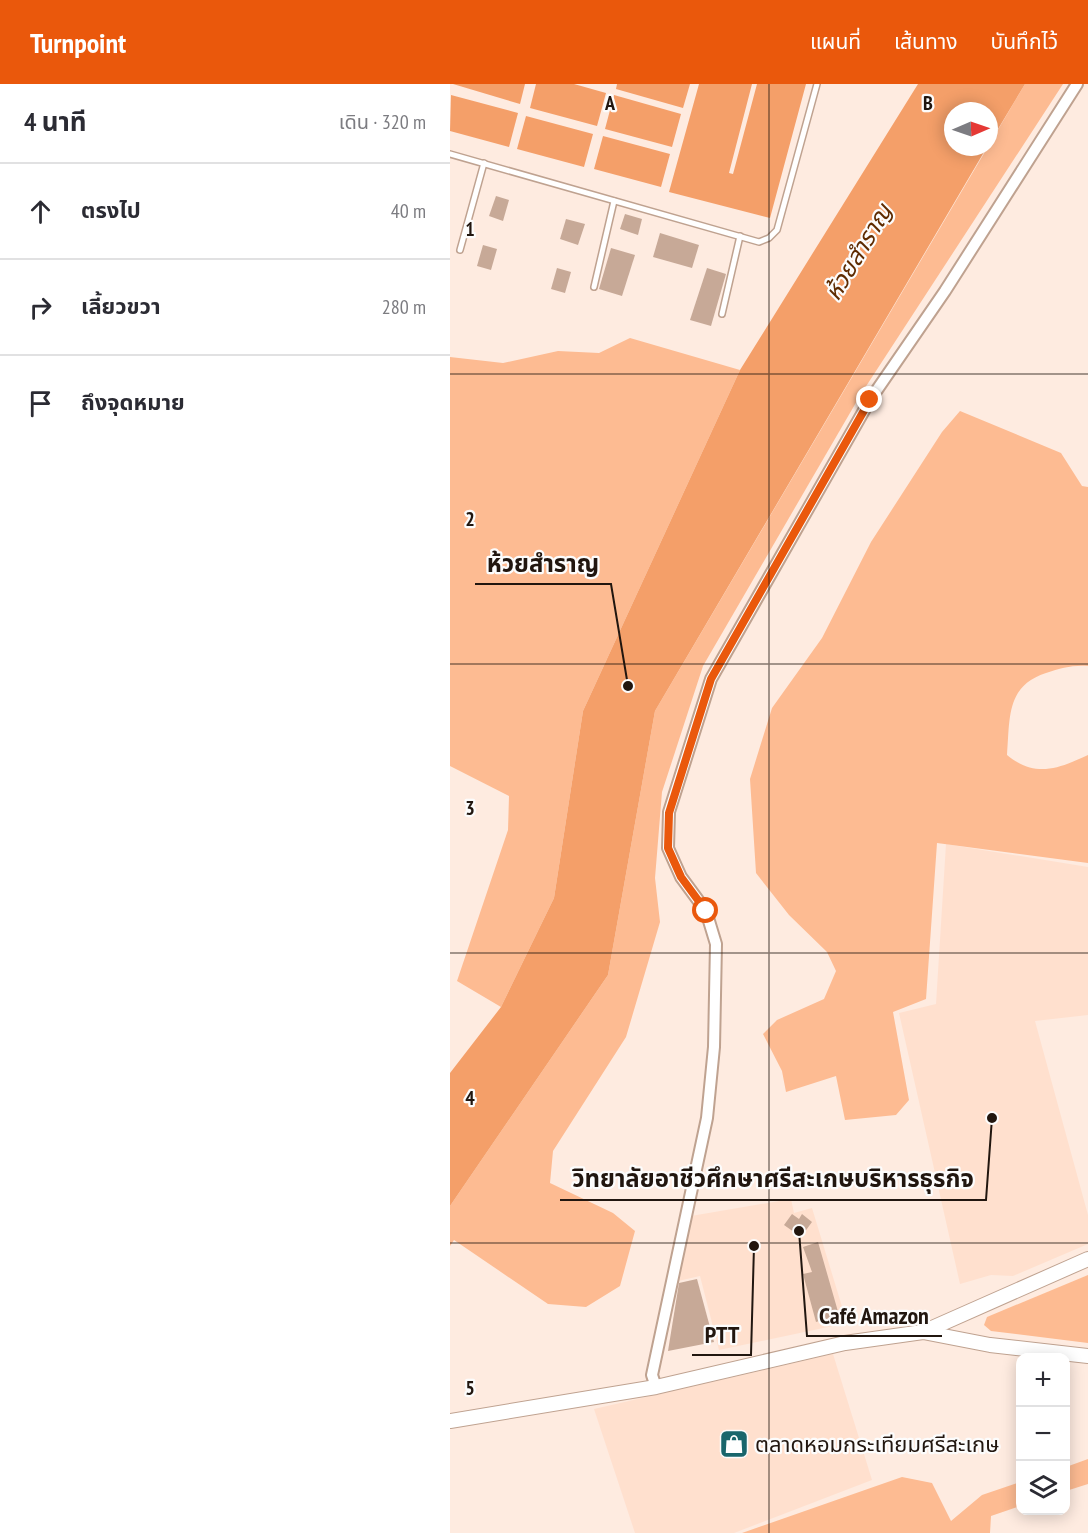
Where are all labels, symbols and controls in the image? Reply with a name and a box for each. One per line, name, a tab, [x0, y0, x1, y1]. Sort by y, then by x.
text: Turnpoint	[30, 24, 126, 61]
text: แผนที่	[810, 28, 861, 55]
text: เส้นทาง	[894, 28, 958, 55]
text: บันทึกไว้	[991, 28, 1058, 55]
text: A	[604, 90, 616, 116]
text: B	[923, 90, 933, 116]
north arrow	[944, 102, 998, 156]
text: 4 นาที	[24, 105, 87, 138]
text: เดิน · 320 m	[339, 109, 426, 135]
icon: ahead	[24, 195, 57, 228]
text: ตรงไป	[81, 196, 141, 224]
water label: ห้วยสำราญ	[817, 197, 899, 306]
text: 40 m	[391, 198, 426, 224]
text: 1	[465, 216, 475, 242]
icon: right	[24, 291, 57, 324]
text: เลี้ยวขวา	[81, 292, 161, 320]
text: 280 m	[382, 294, 426, 320]
route end	[856, 386, 882, 412]
icon: arrive	[24, 387, 57, 420]
text: ถึงจุดหมาย	[81, 388, 185, 416]
text: 2	[465, 506, 475, 532]
callout: ห้วยสำราญ	[475, 542, 611, 584]
text: ห้วยสำราญ	[487, 548, 599, 579]
text: 3	[465, 795, 475, 821]
route start	[692, 897, 718, 923]
text: 4	[465, 1085, 475, 1111]
callout: วิทยาลัยอาชีวศึกษาศรีสะเกษบริหารธุรกิจ	[560, 1158, 986, 1200]
text: วิทยาลัยอาชีวศึกษาศรีสะเกษบริหารธุรกิจ	[572, 1163, 974, 1194]
callout: Café Amazon	[807, 1294, 942, 1336]
text: Café Amazon	[819, 1300, 929, 1331]
callout: PTT	[692, 1313, 751, 1355]
text: PTT	[705, 1319, 740, 1350]
map controls	[1016, 1353, 1070, 1515]
button: +	[1016, 1353, 1070, 1407]
text: 5	[465, 1375, 475, 1401]
button: −	[1016, 1407, 1070, 1461]
shop icon: ตลาดหอมกระเทียมศรีสะเกษ	[718, 1428, 750, 1460]
place label: ตลาดหอมกระเทียมศรีสะเกษ	[755, 1430, 999, 1458]
button: layers	[1016, 1461, 1070, 1515]

